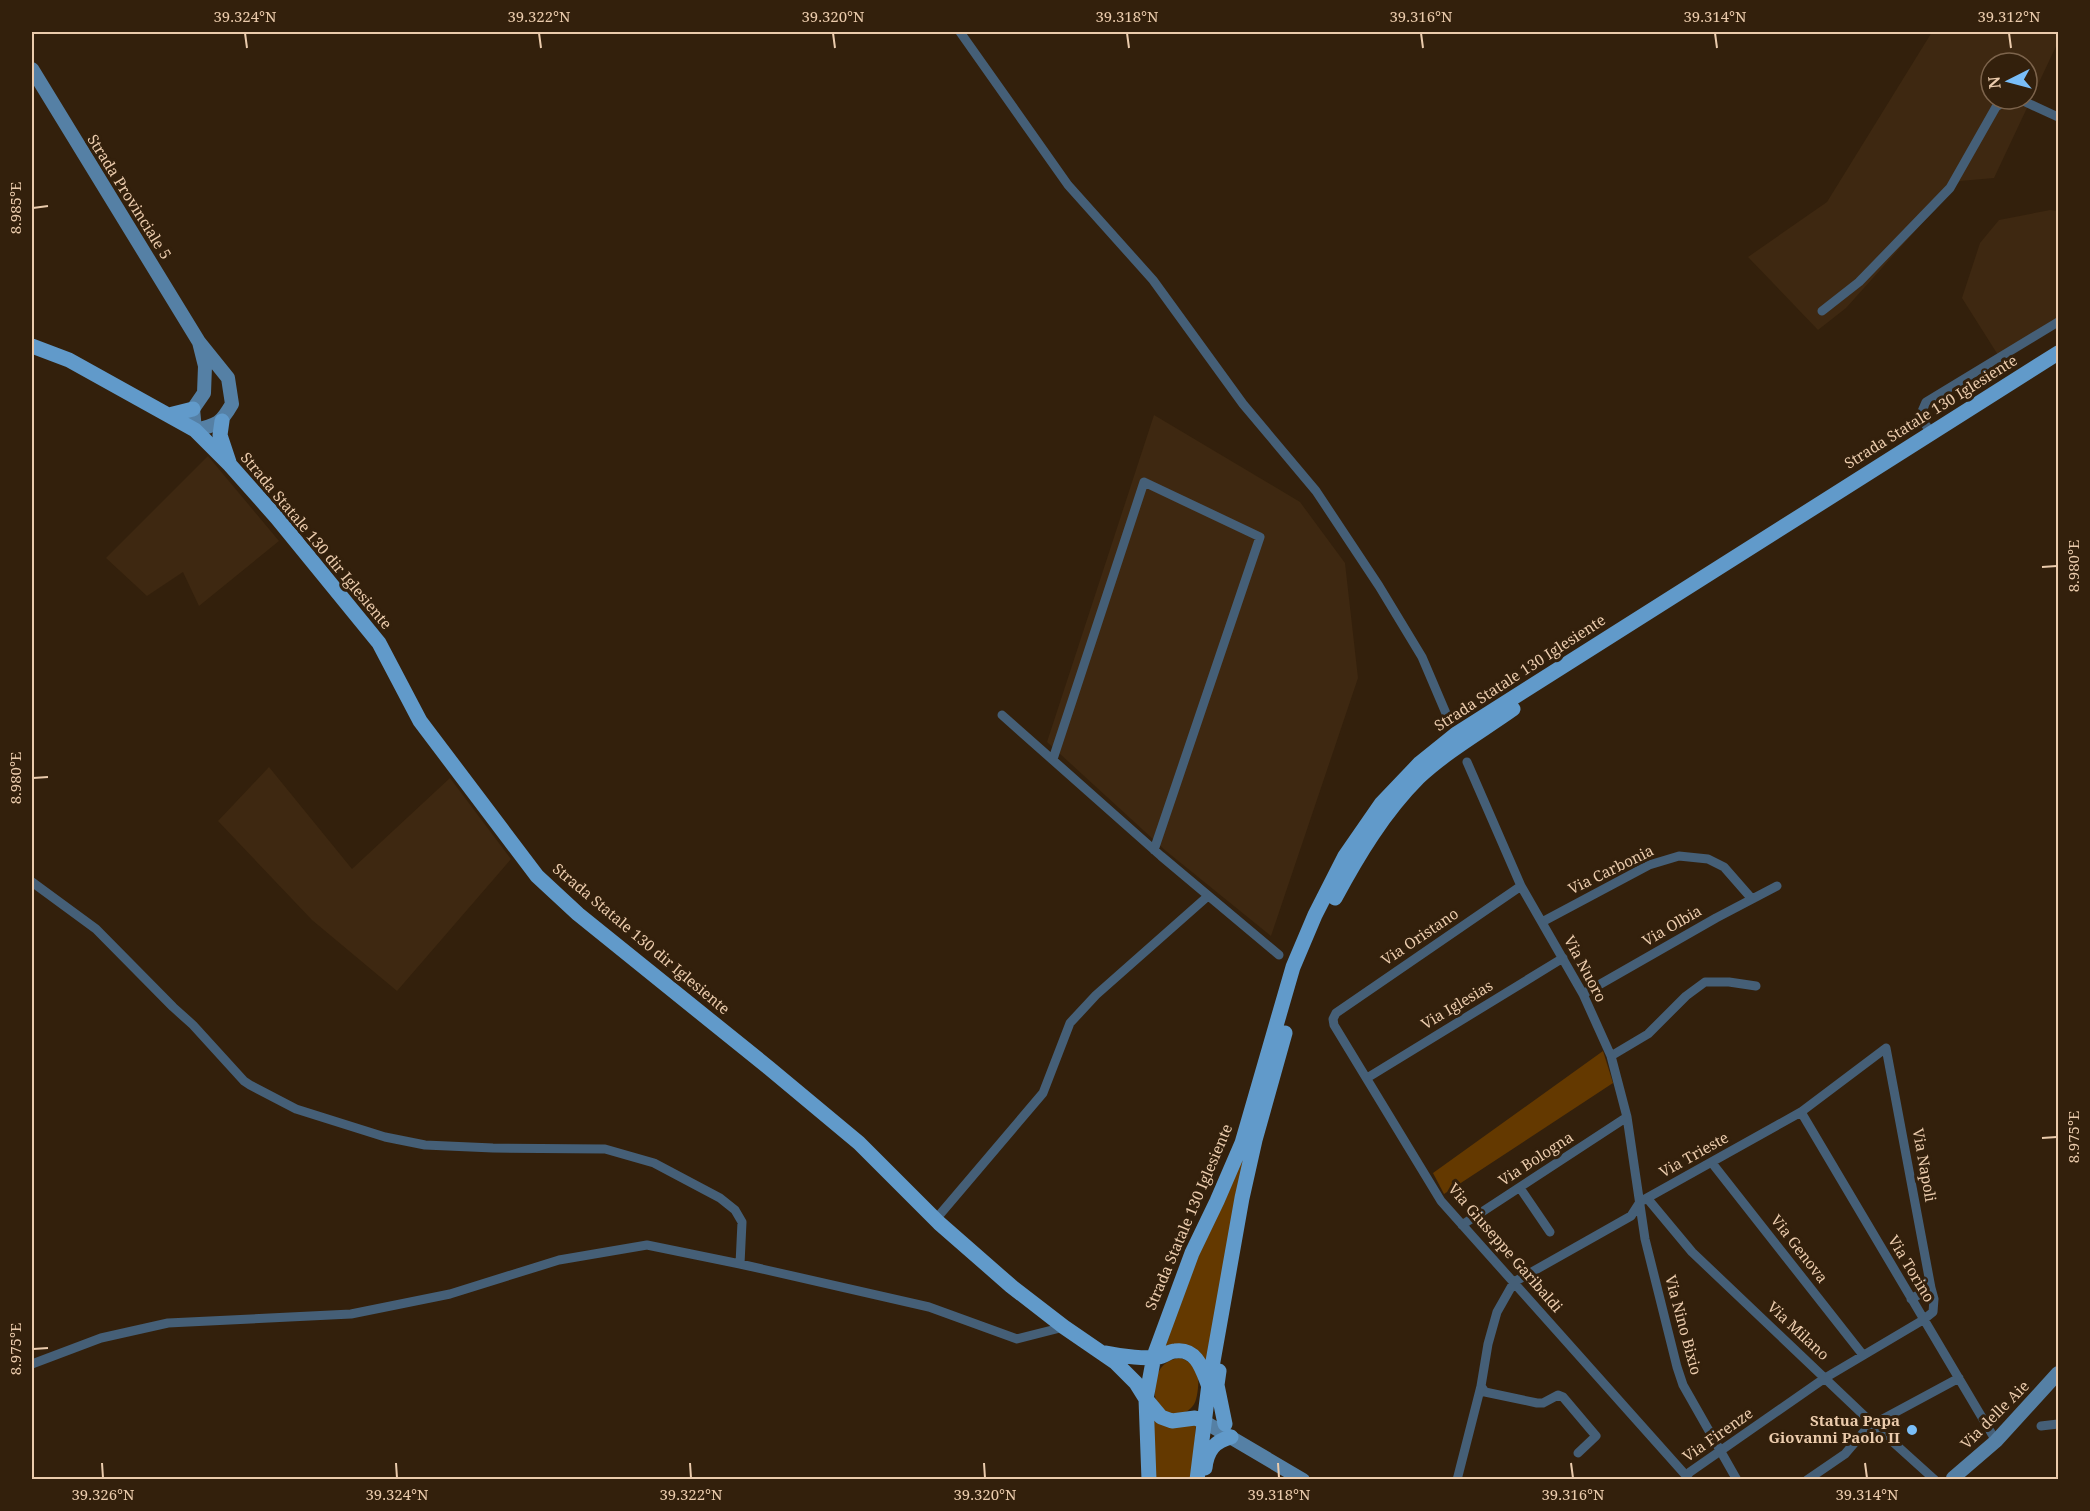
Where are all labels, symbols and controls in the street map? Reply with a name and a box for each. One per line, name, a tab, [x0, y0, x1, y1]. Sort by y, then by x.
text: 39.324°N	[213, 6, 277, 26]
text: 39.322°N	[507, 6, 571, 26]
text: 39.320°N	[801, 6, 865, 26]
text: 39.318°N	[1095, 6, 1159, 26]
text: 39.316°N	[1389, 6, 1453, 26]
text: 39.314°N	[1683, 6, 1747, 26]
text: 39.312°N	[1977, 6, 2041, 26]
north arrow	[1979, 51, 2039, 111]
text: N	[1982, 75, 2006, 90]
street label: Strada Provinciale 5	[83, 130, 176, 263]
text: 8.985°E	[5, 182, 25, 234]
street label: Strada Statale 130 Iglesiente	[1840, 350, 2021, 473]
street label: Strada Statale 130 dir Iglesiente	[237, 448, 397, 633]
text: 8.980°E	[2063, 540, 2083, 592]
street label: Strada Statale 130 Iglesiente	[1430, 609, 1609, 735]
text: 8.980°E	[5, 752, 25, 804]
street label: Via Carbonia	[1564, 840, 1657, 898]
street label: Strada Statale 130 dir Iglesiente	[549, 858, 734, 1018]
street label: Via Olbia	[1638, 900, 1705, 950]
street label: Via Oristano	[1377, 903, 1462, 969]
street label: Via Nuoro	[1560, 932, 1612, 1005]
street label: Via Iglesias	[1417, 975, 1496, 1033]
text: 8.975°E	[2063, 1111, 2083, 1163]
street label: Strada Statale 130 Iglesiente	[1140, 1121, 1236, 1313]
street label: Via Napoli	[1909, 1126, 1941, 1203]
street label: Via Bologna	[1494, 1127, 1577, 1190]
street label: Via Trieste	[1655, 1127, 1732, 1181]
street label: Via Giuseppe Garibaldi	[1444, 1179, 1567, 1316]
street label: Via Genova	[1767, 1210, 1833, 1287]
street label: Via Torino	[1884, 1231, 1940, 1306]
street label: Via Nino Bixio	[1661, 1273, 1707, 1377]
street label: Via Milano	[1763, 1297, 1834, 1364]
text: 8.975°E	[5, 1323, 25, 1375]
street label: Via delle Aie	[1956, 1376, 2033, 1453]
street label: Via Firenze	[1678, 1403, 1756, 1466]
place label: Statua Papa Giovanni Paolo II	[1768, 1410, 1900, 1447]
marker: Statua Papa Giovanni Paolo II	[1905, 1423, 1919, 1437]
text: 39.326°N	[71, 1484, 135, 1504]
text: 39.324°N	[365, 1484, 429, 1504]
text: 39.322°N	[659, 1484, 723, 1504]
text: 39.320°N	[953, 1484, 1017, 1504]
text: 39.318°N	[1247, 1484, 1311, 1504]
text: 39.316°N	[1541, 1484, 1605, 1504]
text: 39.314°N	[1835, 1484, 1899, 1504]

